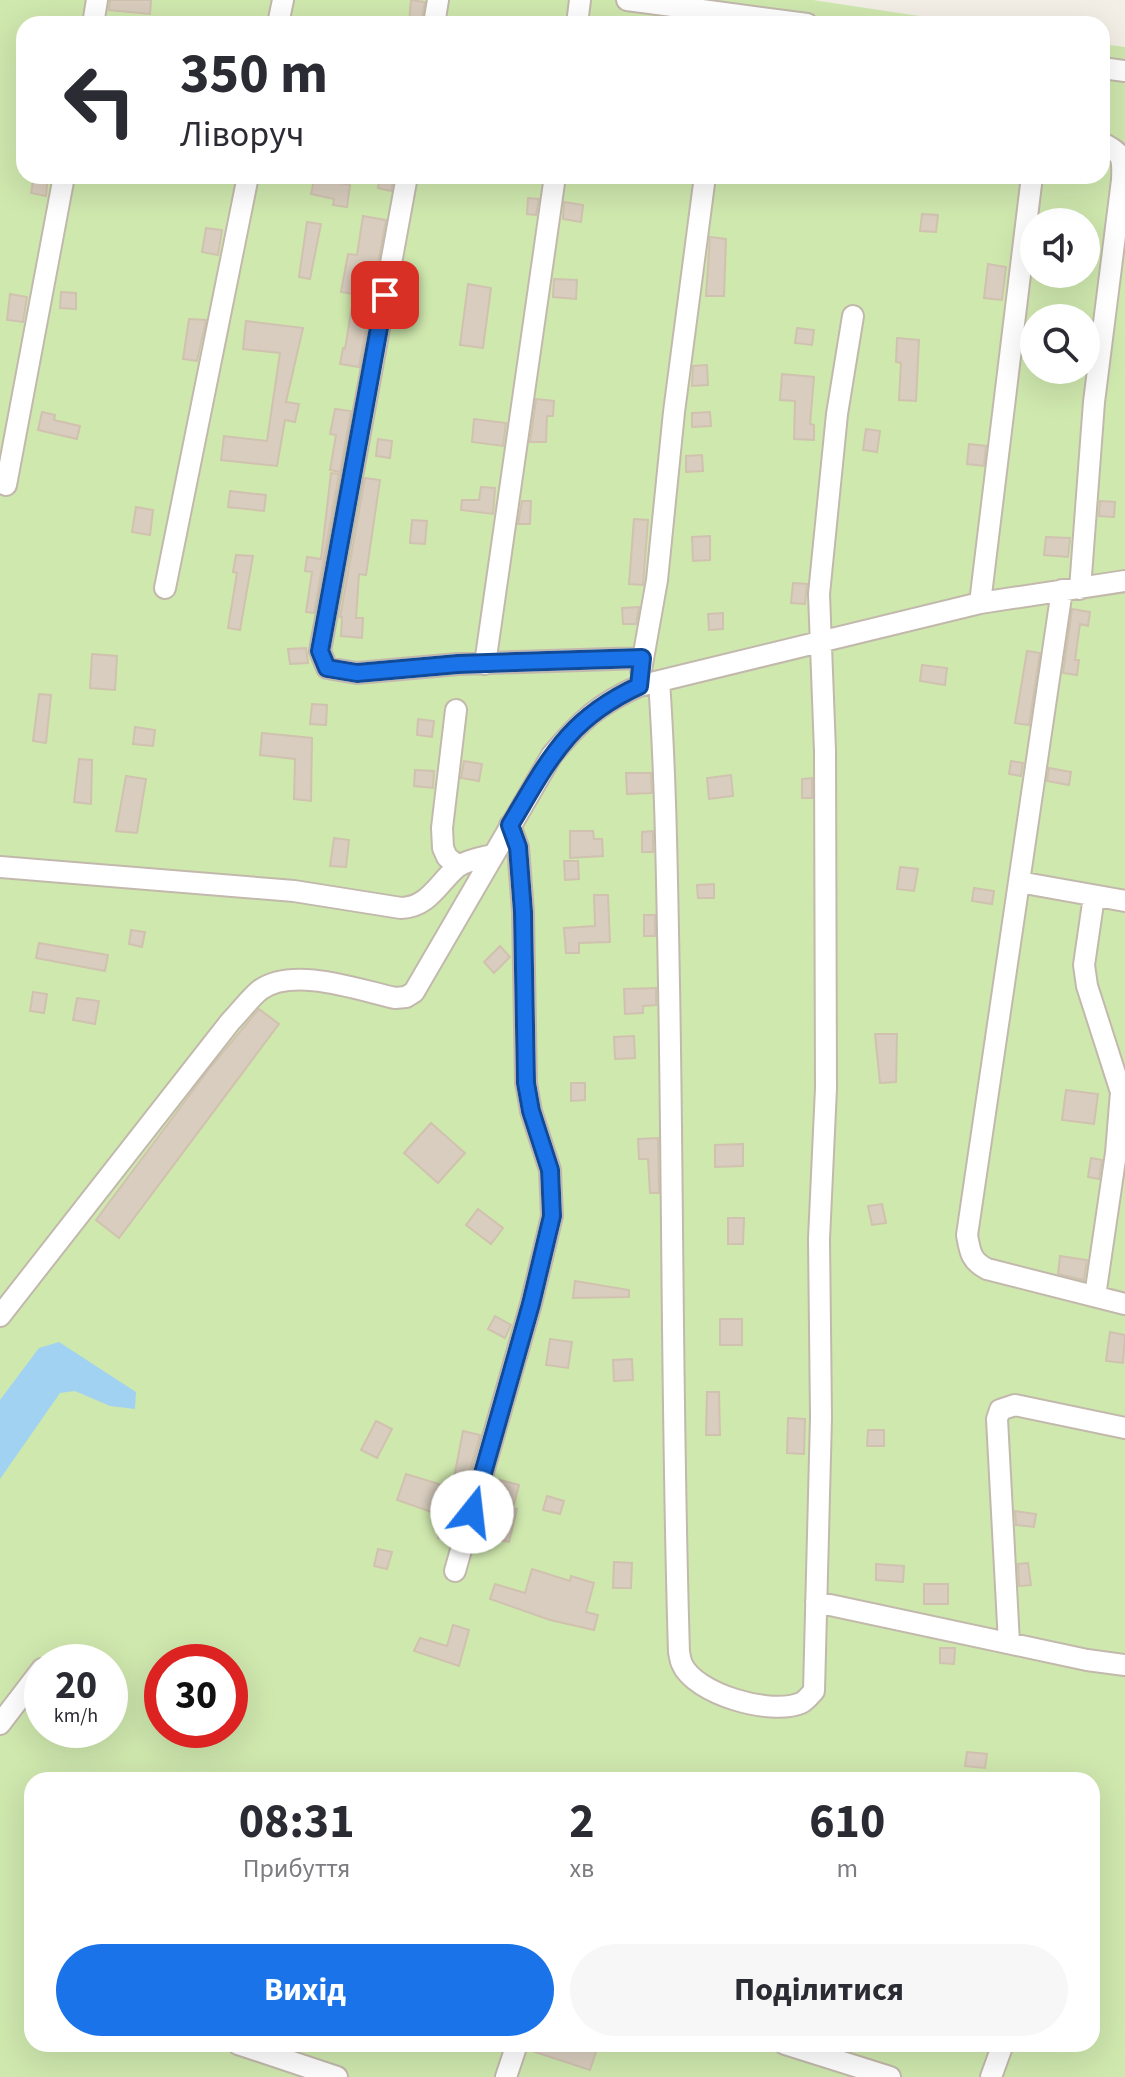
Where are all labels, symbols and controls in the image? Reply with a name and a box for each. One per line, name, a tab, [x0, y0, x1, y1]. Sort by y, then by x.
text: 350 m	[180, 35, 328, 114]
icon: left	[48, 48, 152, 152]
text: Ліворуч	[180, 109, 304, 160]
map controls	[1020, 208, 1100, 384]
button: sound	[1020, 208, 1100, 288]
pin	[351, 261, 419, 329]
icon: arrive	[363, 273, 407, 317]
button: search	[1020, 304, 1100, 384]
position arrow	[430, 1470, 514, 1554]
speed limit sign: 30	[144, 1644, 248, 1748]
text: 20	[55, 1657, 97, 1714]
text: km/h	[54, 1702, 98, 1730]
text: 08:31	[239, 1788, 354, 1856]
text: 2	[569, 1788, 595, 1856]
text: 610	[809, 1788, 885, 1856]
text: Прибуття	[243, 1850, 351, 1887]
text: хв	[569, 1850, 594, 1887]
text: m	[836, 1850, 858, 1887]
button: Вихід	[56, 1944, 554, 2036]
button: Поділитися	[570, 1944, 1068, 2036]

